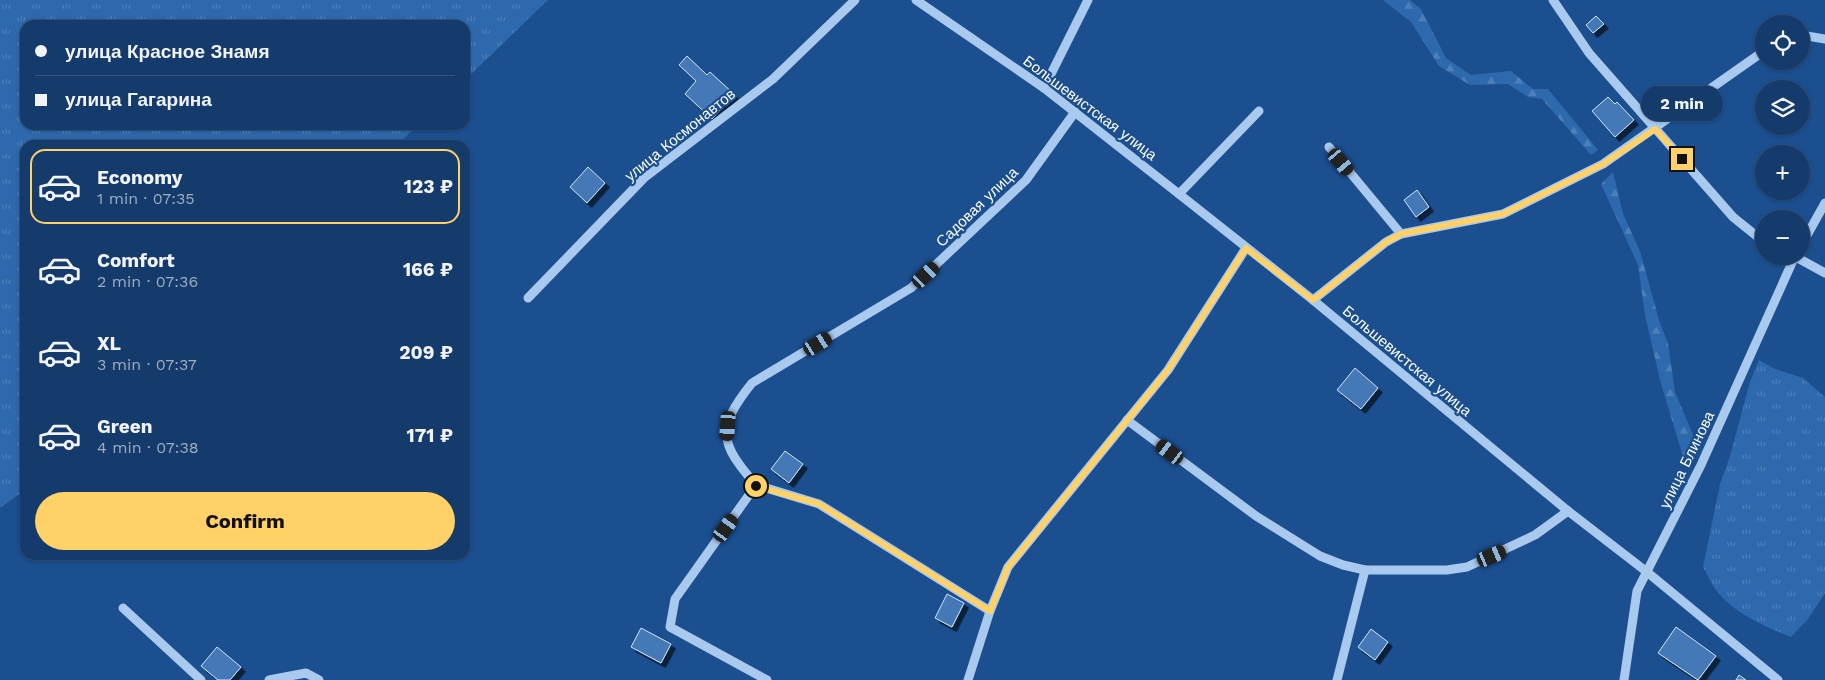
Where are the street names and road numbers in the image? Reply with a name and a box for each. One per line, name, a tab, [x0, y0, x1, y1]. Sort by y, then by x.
street label: Большевистская улица	[1020, 52, 1161, 164]
street label: улица Космонавтов	[621, 85, 739, 185]
street label: Садовая улица	[932, 163, 1022, 251]
street label: Большевистская улица	[1339, 302, 1476, 421]
street label: улица Блинова	[1656, 408, 1719, 512]

